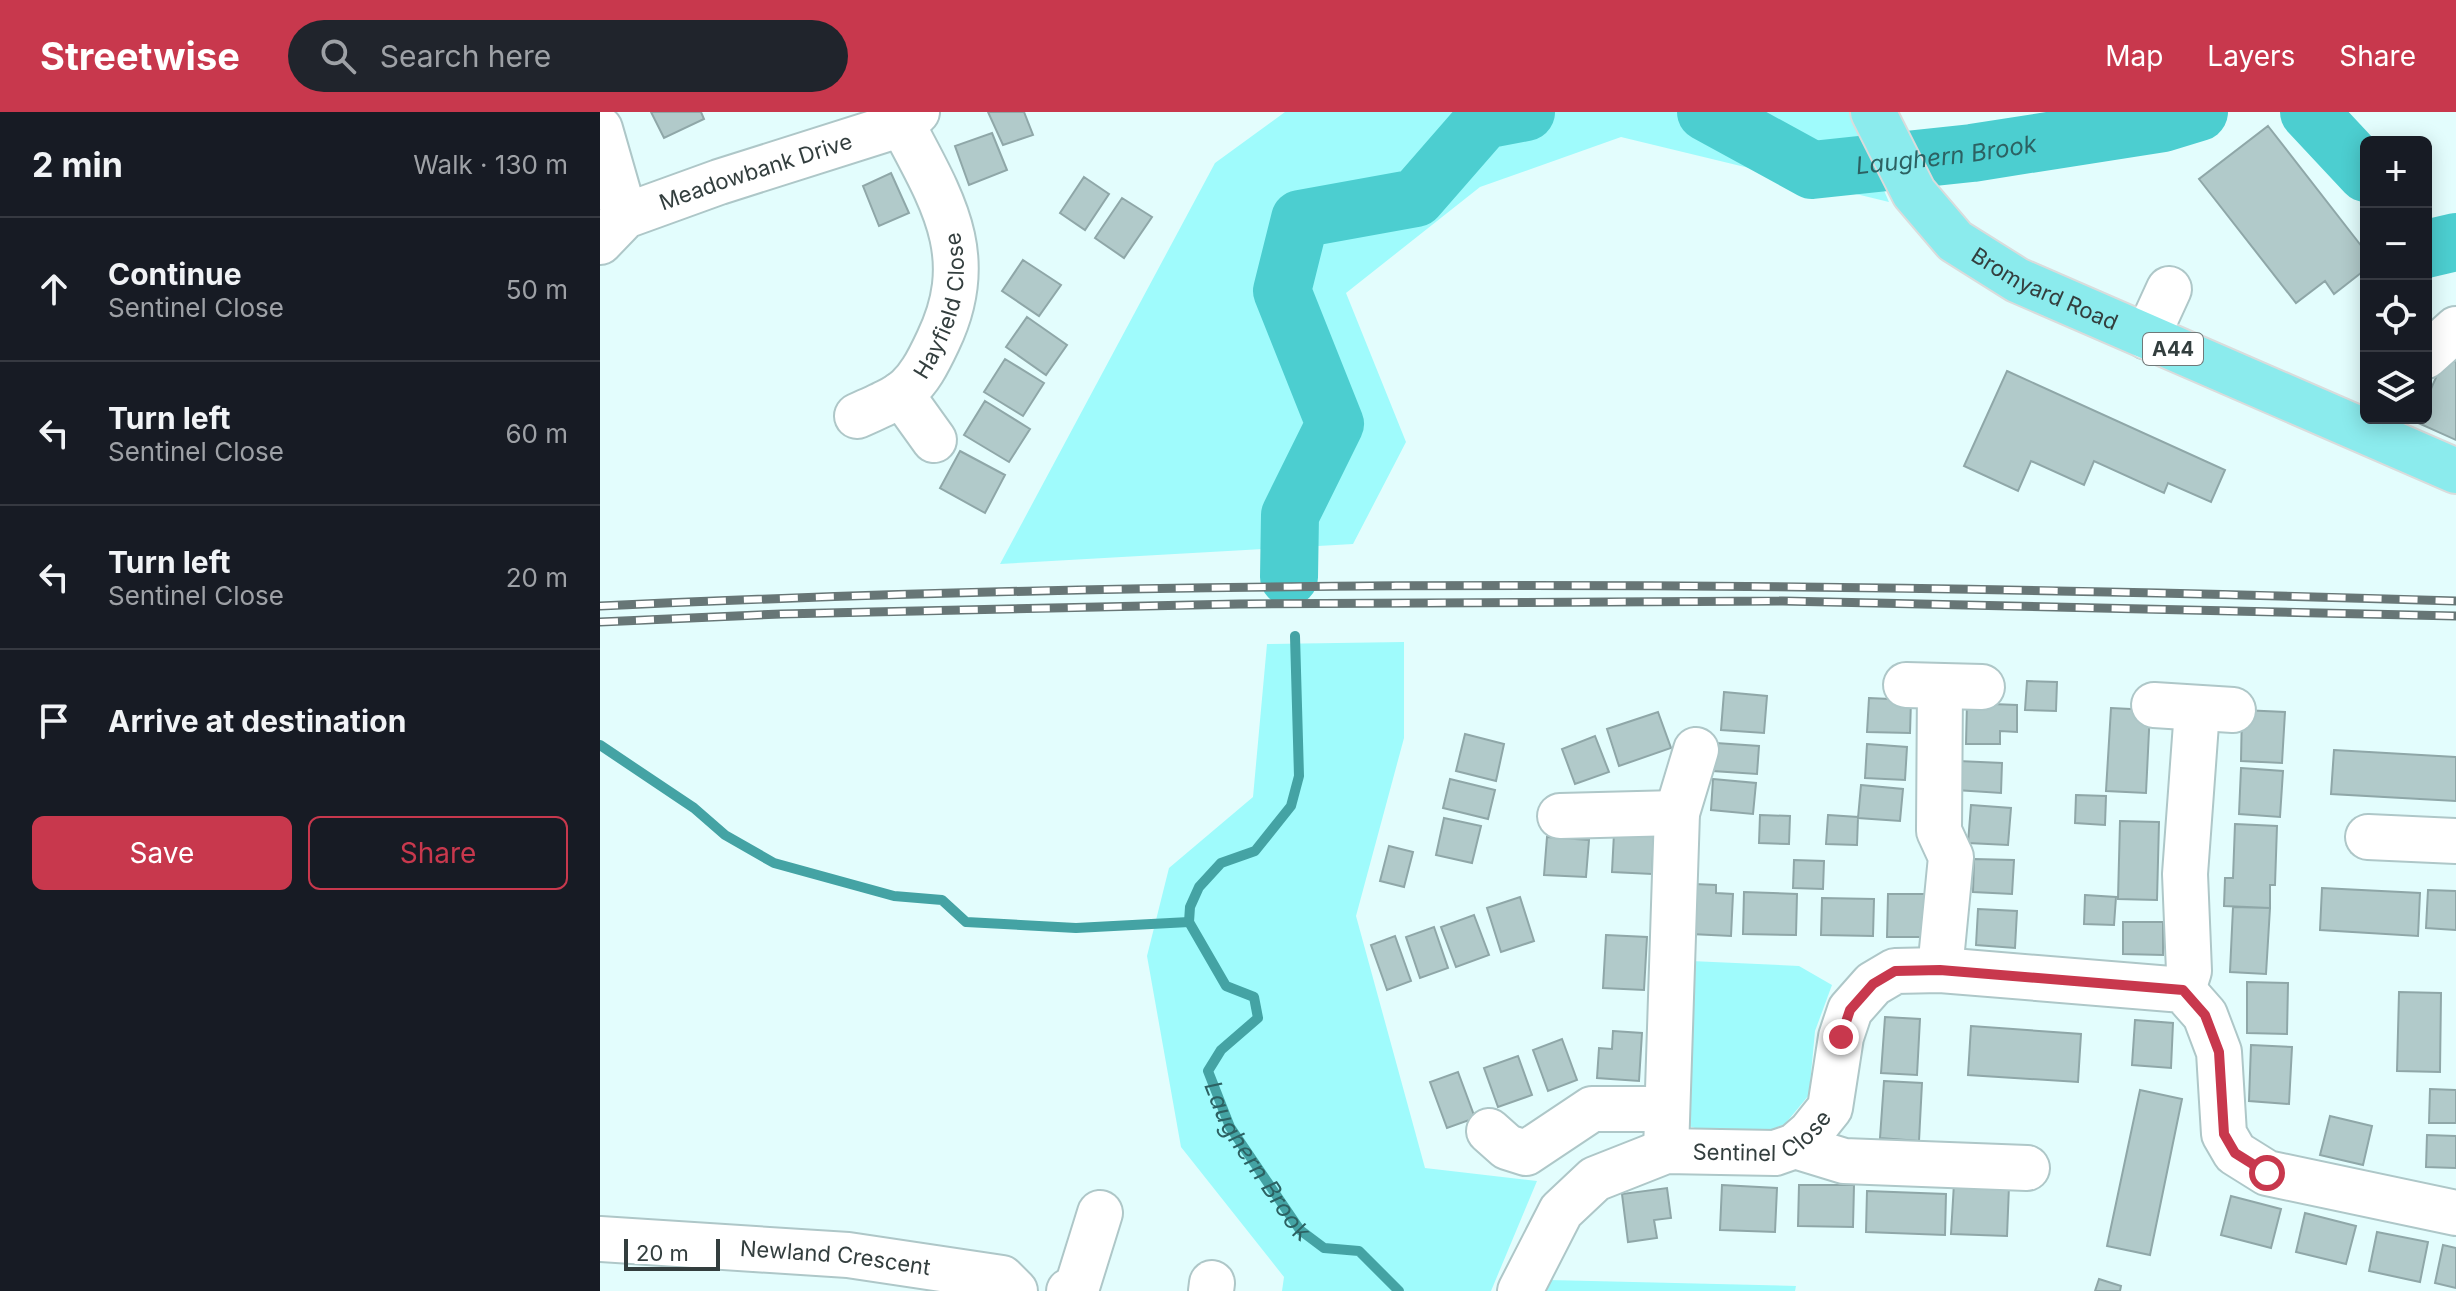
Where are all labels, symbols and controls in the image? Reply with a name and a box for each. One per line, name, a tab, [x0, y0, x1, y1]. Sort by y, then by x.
search box	[288, 20, 848, 92]
text: Streetwise	[40, 33, 240, 79]
icon: search	[316, 34, 360, 78]
text: Search here	[380, 38, 551, 74]
text: Map	[2105, 39, 2163, 73]
text: Layers	[2207, 39, 2295, 73]
text: Share	[2339, 39, 2416, 73]
street label: Meadowbank Drive	[656, 128, 855, 216]
water label: Laughern Brook	[1854, 128, 2040, 180]
map controls	[2360, 136, 2432, 424]
button: +	[2360, 136, 2432, 208]
text: 2 min	[32, 144, 123, 185]
text: Walk · 130 m	[413, 149, 568, 180]
button: −	[2360, 208, 2432, 280]
street label: Hayfield Close	[908, 230, 969, 383]
street label: Bromyard Road	[1967, 242, 2122, 335]
text: Continue	[108, 256, 242, 292]
icon: ahead	[32, 267, 76, 311]
text: 50 m	[506, 274, 568, 305]
button: locate	[2360, 280, 2432, 352]
text: Sentinel Close	[108, 292, 284, 323]
road number: A44	[2143, 333, 2203, 365]
button: layers	[2360, 352, 2432, 424]
text: Turn left	[108, 400, 230, 436]
icon: left	[32, 411, 76, 455]
text: 60 m	[505, 418, 568, 449]
text: Sentinel Close	[108, 436, 284, 467]
text: Turn left	[108, 544, 230, 580]
icon: left	[32, 555, 76, 599]
text: 20 m	[506, 562, 568, 593]
text: Sentinel Close	[108, 580, 284, 611]
icon: arrive	[32, 699, 76, 743]
text: Arrive at destination	[108, 703, 406, 739]
button: Save	[32, 816, 292, 890]
button: Share	[308, 816, 568, 890]
route end	[1823, 1019, 1859, 1055]
water label: Laughern Brook	[1199, 1077, 1317, 1247]
street label: Sentinel Close	[1692, 1105, 1836, 1166]
route start	[2249, 1155, 2285, 1191]
scale bar	[624, 1235, 720, 1271]
street label: Newland Crescent	[739, 1235, 932, 1280]
text: 20 m	[636, 1240, 689, 1266]

